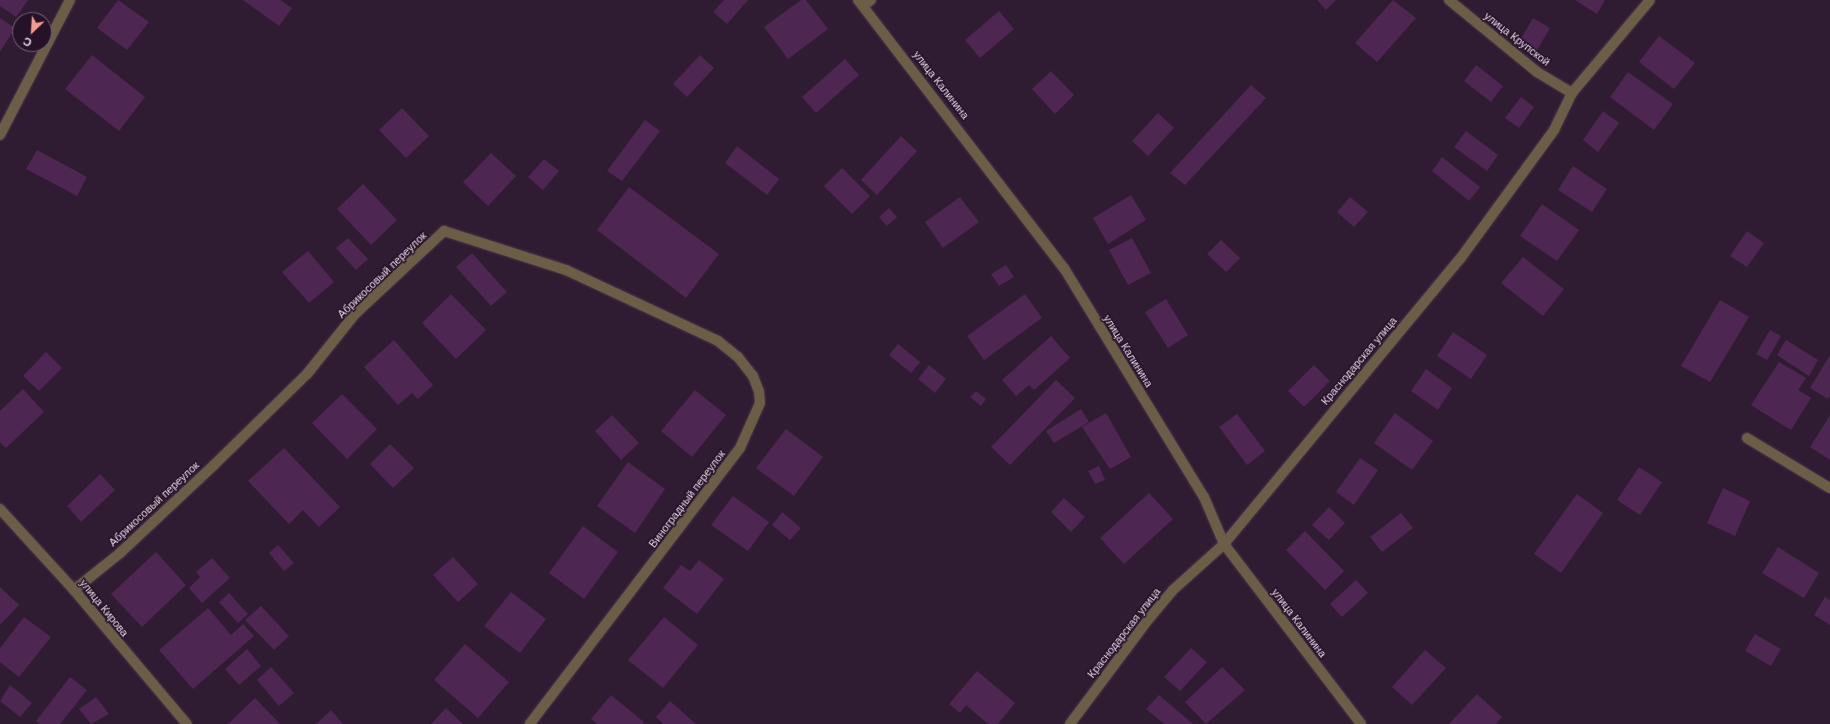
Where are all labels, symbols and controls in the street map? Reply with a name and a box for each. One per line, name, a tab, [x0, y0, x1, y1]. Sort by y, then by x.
street label: улица Крупской	[1481, 9, 1553, 69]
north arrow	[12, 12, 52, 52]
text: С	[21, 35, 33, 49]
street label: улица Калинина	[910, 48, 972, 122]
street label: Абрикосовый переулок	[335, 229, 429, 321]
street label: улица Калинина	[1100, 312, 1156, 390]
street label: Краснодарская улица	[1318, 314, 1400, 408]
street label: Виноградный переулок	[646, 448, 728, 550]
street label: Абрикосовый переулок	[106, 459, 202, 549]
street label: улица Кирова	[77, 577, 131, 639]
street label: Краснодарская улица	[1085, 585, 1163, 681]
street label: улица Калинина	[1269, 586, 1329, 660]

